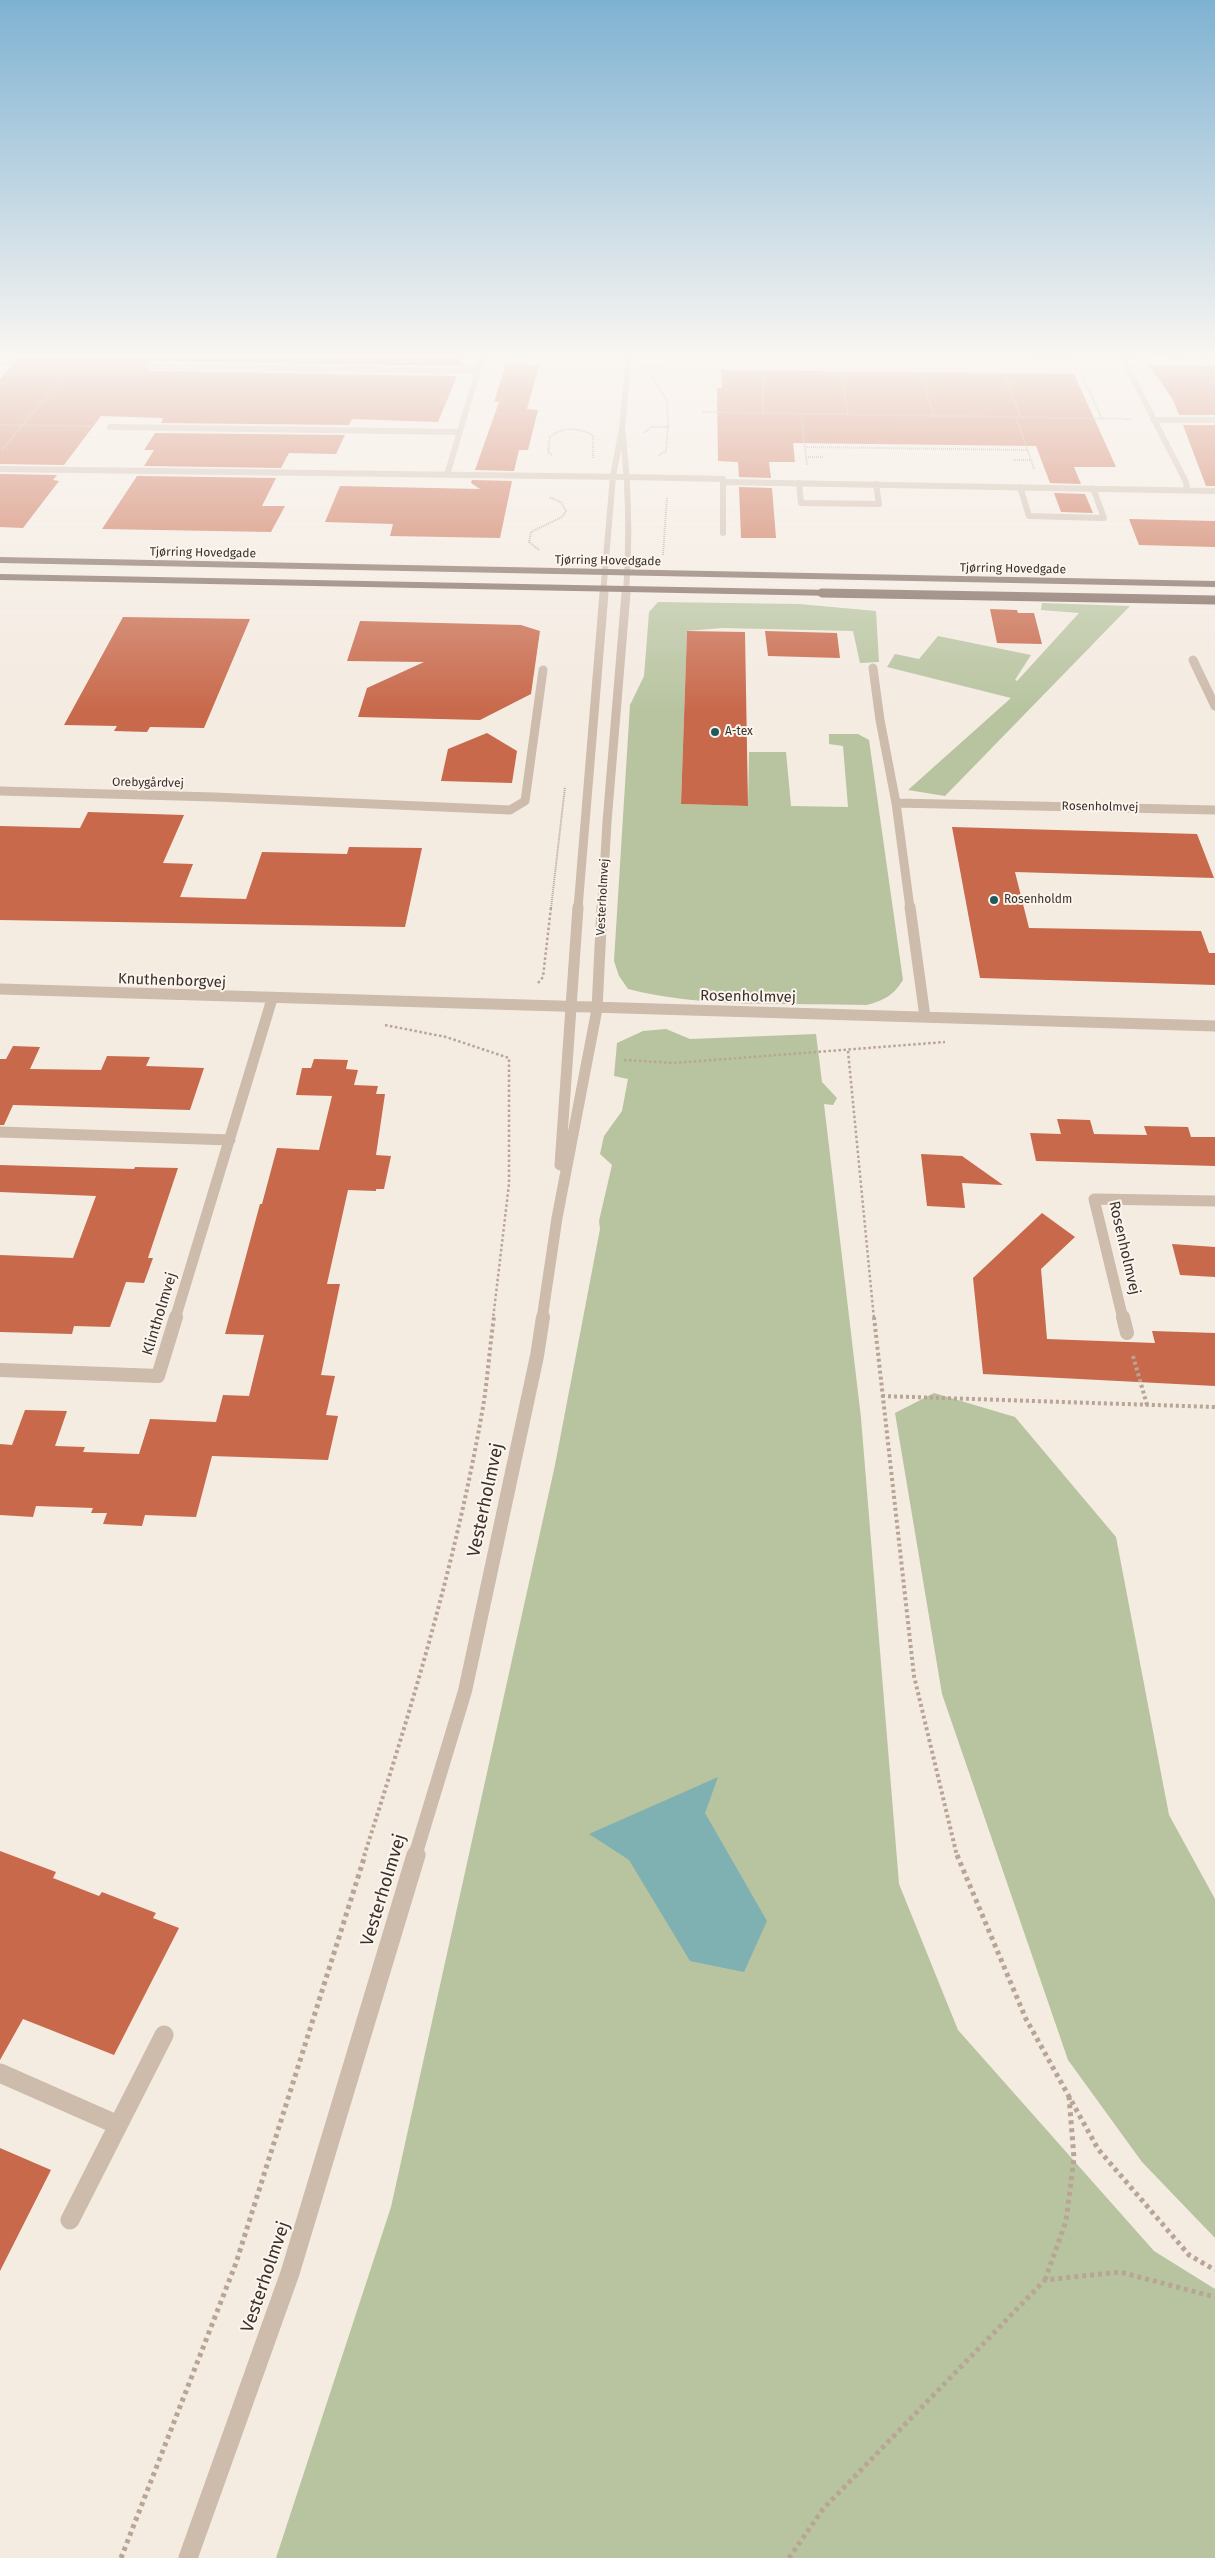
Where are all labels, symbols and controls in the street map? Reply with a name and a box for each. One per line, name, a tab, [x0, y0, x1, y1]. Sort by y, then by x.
street label: Tjørring Hovedgade	[150, 545, 256, 561]
street label: Tjørring Hovedgade	[555, 553, 661, 569]
street label: Tjørring Hovedgade	[960, 561, 1066, 577]
place label: A-tex	[725, 725, 753, 739]
marker: A-tex	[709, 726, 721, 738]
street label: Orebygårdvej	[112, 775, 184, 791]
street label: Rosenholmvej	[1061, 799, 1139, 815]
street label: Vesterholmvej	[594, 858, 612, 936]
place label: Rosenholdm	[1004, 893, 1072, 907]
marker: Rosenholdm	[988, 894, 1000, 906]
street label: Knuthenborgvej	[118, 970, 226, 992]
street label: Rosenholmvej	[700, 987, 796, 1007]
street label: Rosenholmvej	[1104, 1199, 1144, 1297]
street label: Klintholmvej	[139, 1270, 181, 1358]
street label: Vesterholmvej	[463, 1441, 509, 1559]
street label: Vesterholmvej	[357, 1831, 411, 1949]
street label: Vesterholmvej	[237, 2219, 295, 2335]

